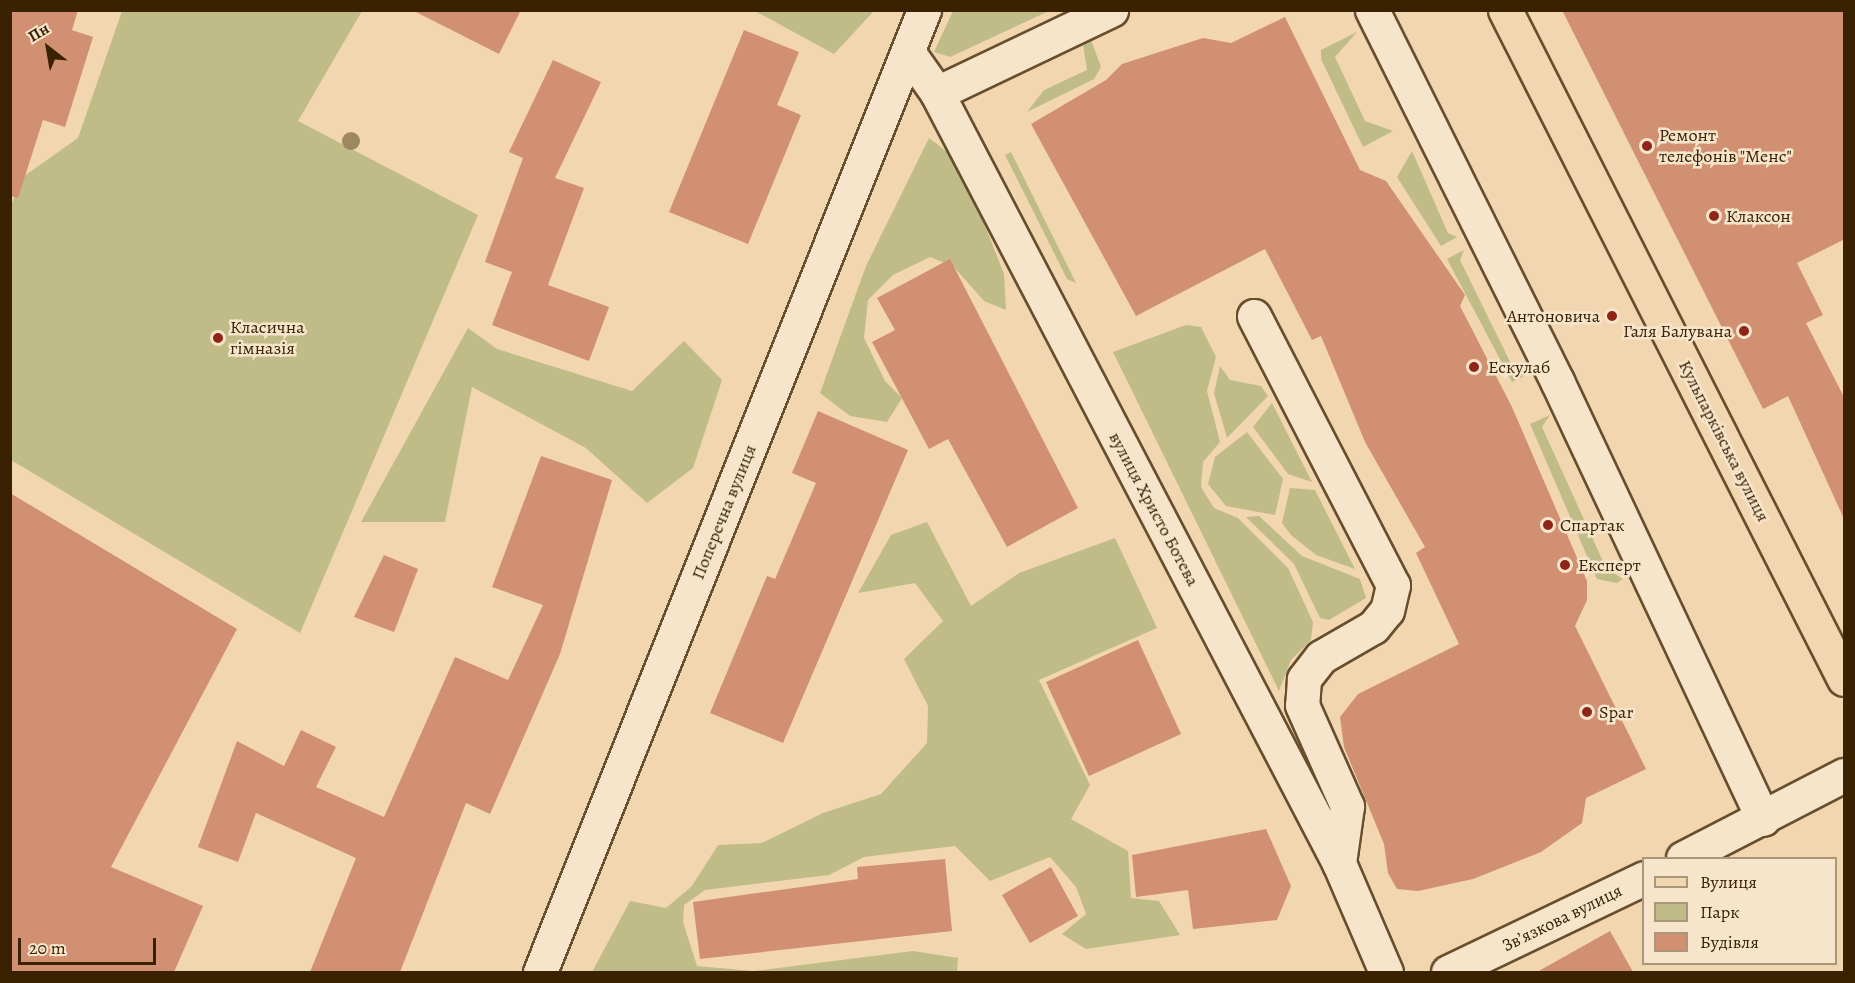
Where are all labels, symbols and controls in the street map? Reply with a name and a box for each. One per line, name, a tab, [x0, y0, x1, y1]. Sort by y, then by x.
north arrow	[18, 18, 78, 78]
text: Пн	[24, 18, 53, 47]
place label: Ремонт телефонів "Менс"	[1659, 125, 1792, 168]
marker: Ремонт телефонів "Менс"	[1640, 139, 1654, 153]
place label: Клаксон	[1726, 205, 1791, 227]
marker: Клаксон	[1707, 209, 1721, 223]
place label: Антоновича	[1507, 305, 1600, 327]
marker: Антоновича	[1605, 309, 1619, 323]
place label: Класична гімназія	[230, 317, 304, 360]
place label: Галя Балувана	[1623, 320, 1732, 342]
marker: Галя Балувана	[1737, 324, 1751, 338]
marker: Класична гімназія	[211, 331, 225, 345]
place label: Ескулаб	[1488, 356, 1550, 378]
street label: Кульпарківська вулиця	[1674, 357, 1774, 525]
marker: Ескулаб	[1465, 358, 1483, 376]
street label: вулиця Христо Ботева	[1104, 428, 1204, 590]
street label: Поперечна вулиця	[687, 441, 761, 583]
place label: Спартак	[1560, 514, 1625, 536]
marker: Спартак	[1541, 518, 1555, 532]
place label: Експерт	[1578, 554, 1641, 576]
marker: Експерт	[1556, 556, 1574, 574]
place label: Spar	[1599, 701, 1633, 723]
marker: Spar	[1580, 705, 1594, 719]
legend	[1642, 857, 1837, 965]
text: Вулиця	[1700, 870, 1757, 894]
street label: Звʼязкова вулиця	[1498, 880, 1626, 956]
text: Парк	[1700, 900, 1740, 924]
scale bar	[21, 926, 159, 964]
text: Будівля	[1700, 930, 1759, 954]
text: 20 m	[29, 936, 66, 960]

